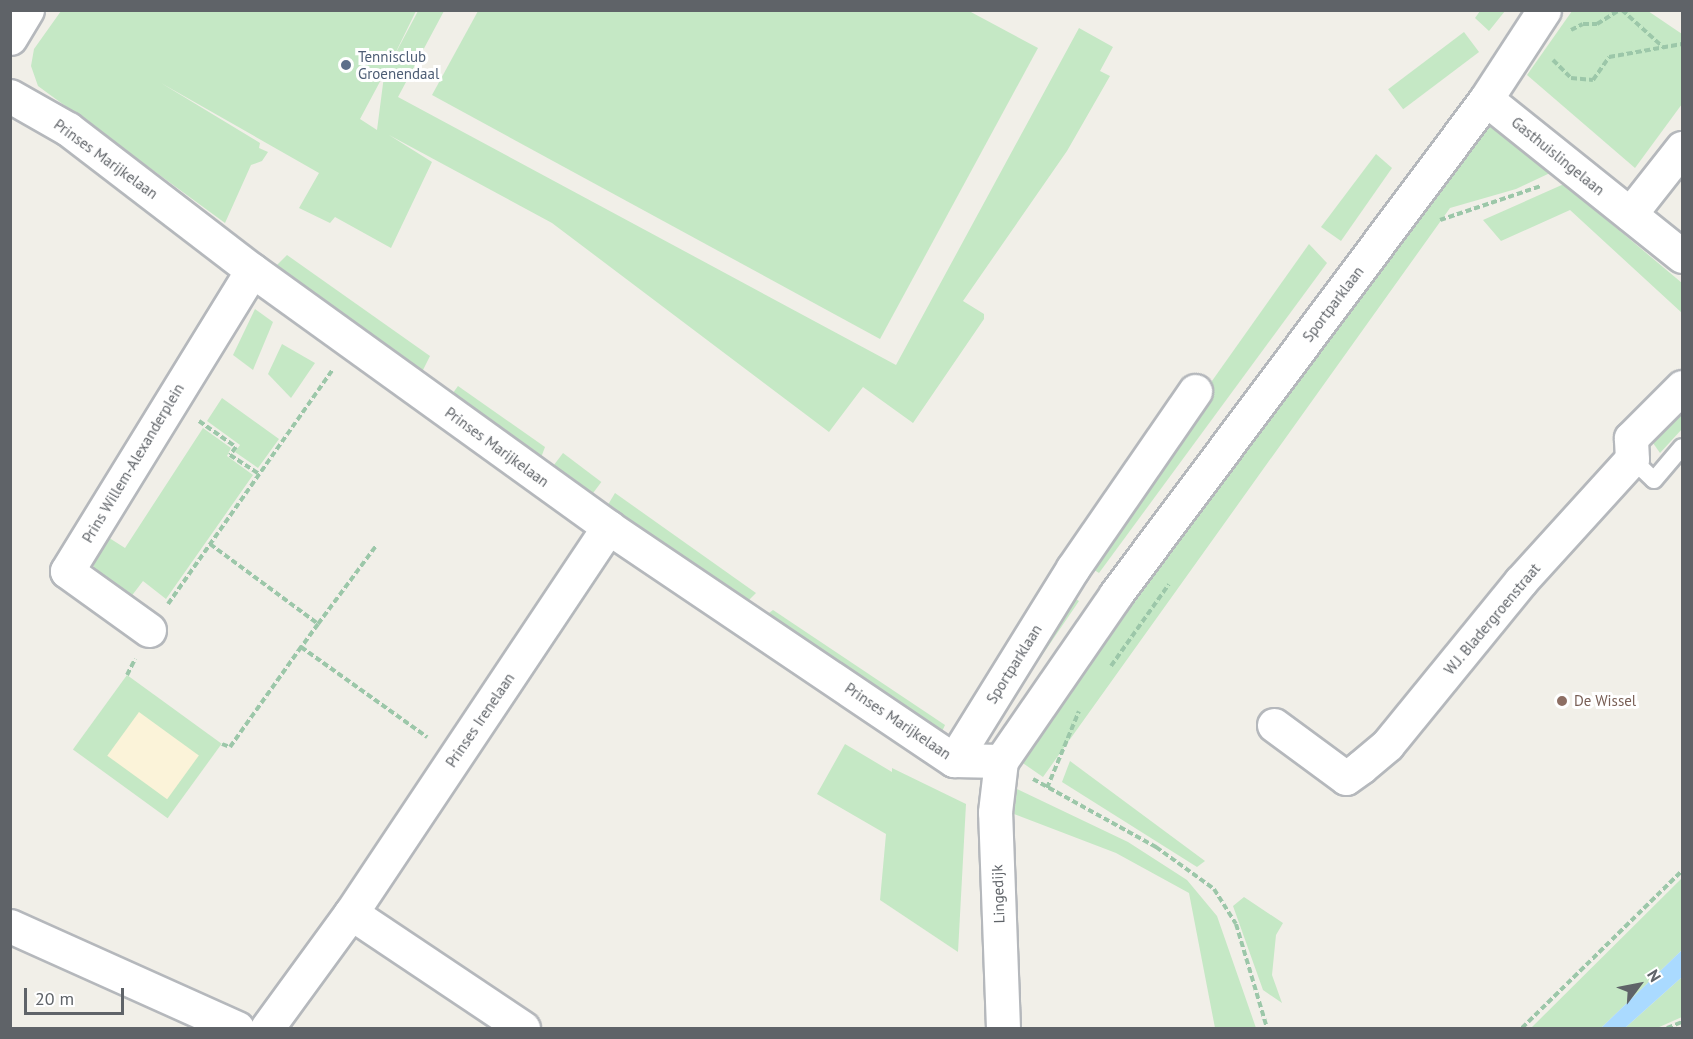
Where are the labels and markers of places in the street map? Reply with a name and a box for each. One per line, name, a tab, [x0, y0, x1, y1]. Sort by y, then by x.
place label: Tennisclub Groenendaal	[358, 47, 439, 82]
marker: Tennisclub Groenendaal	[339, 58, 353, 72]
place label: De Wissel	[1574, 692, 1637, 710]
marker: De Wissel	[1555, 694, 1569, 708]

